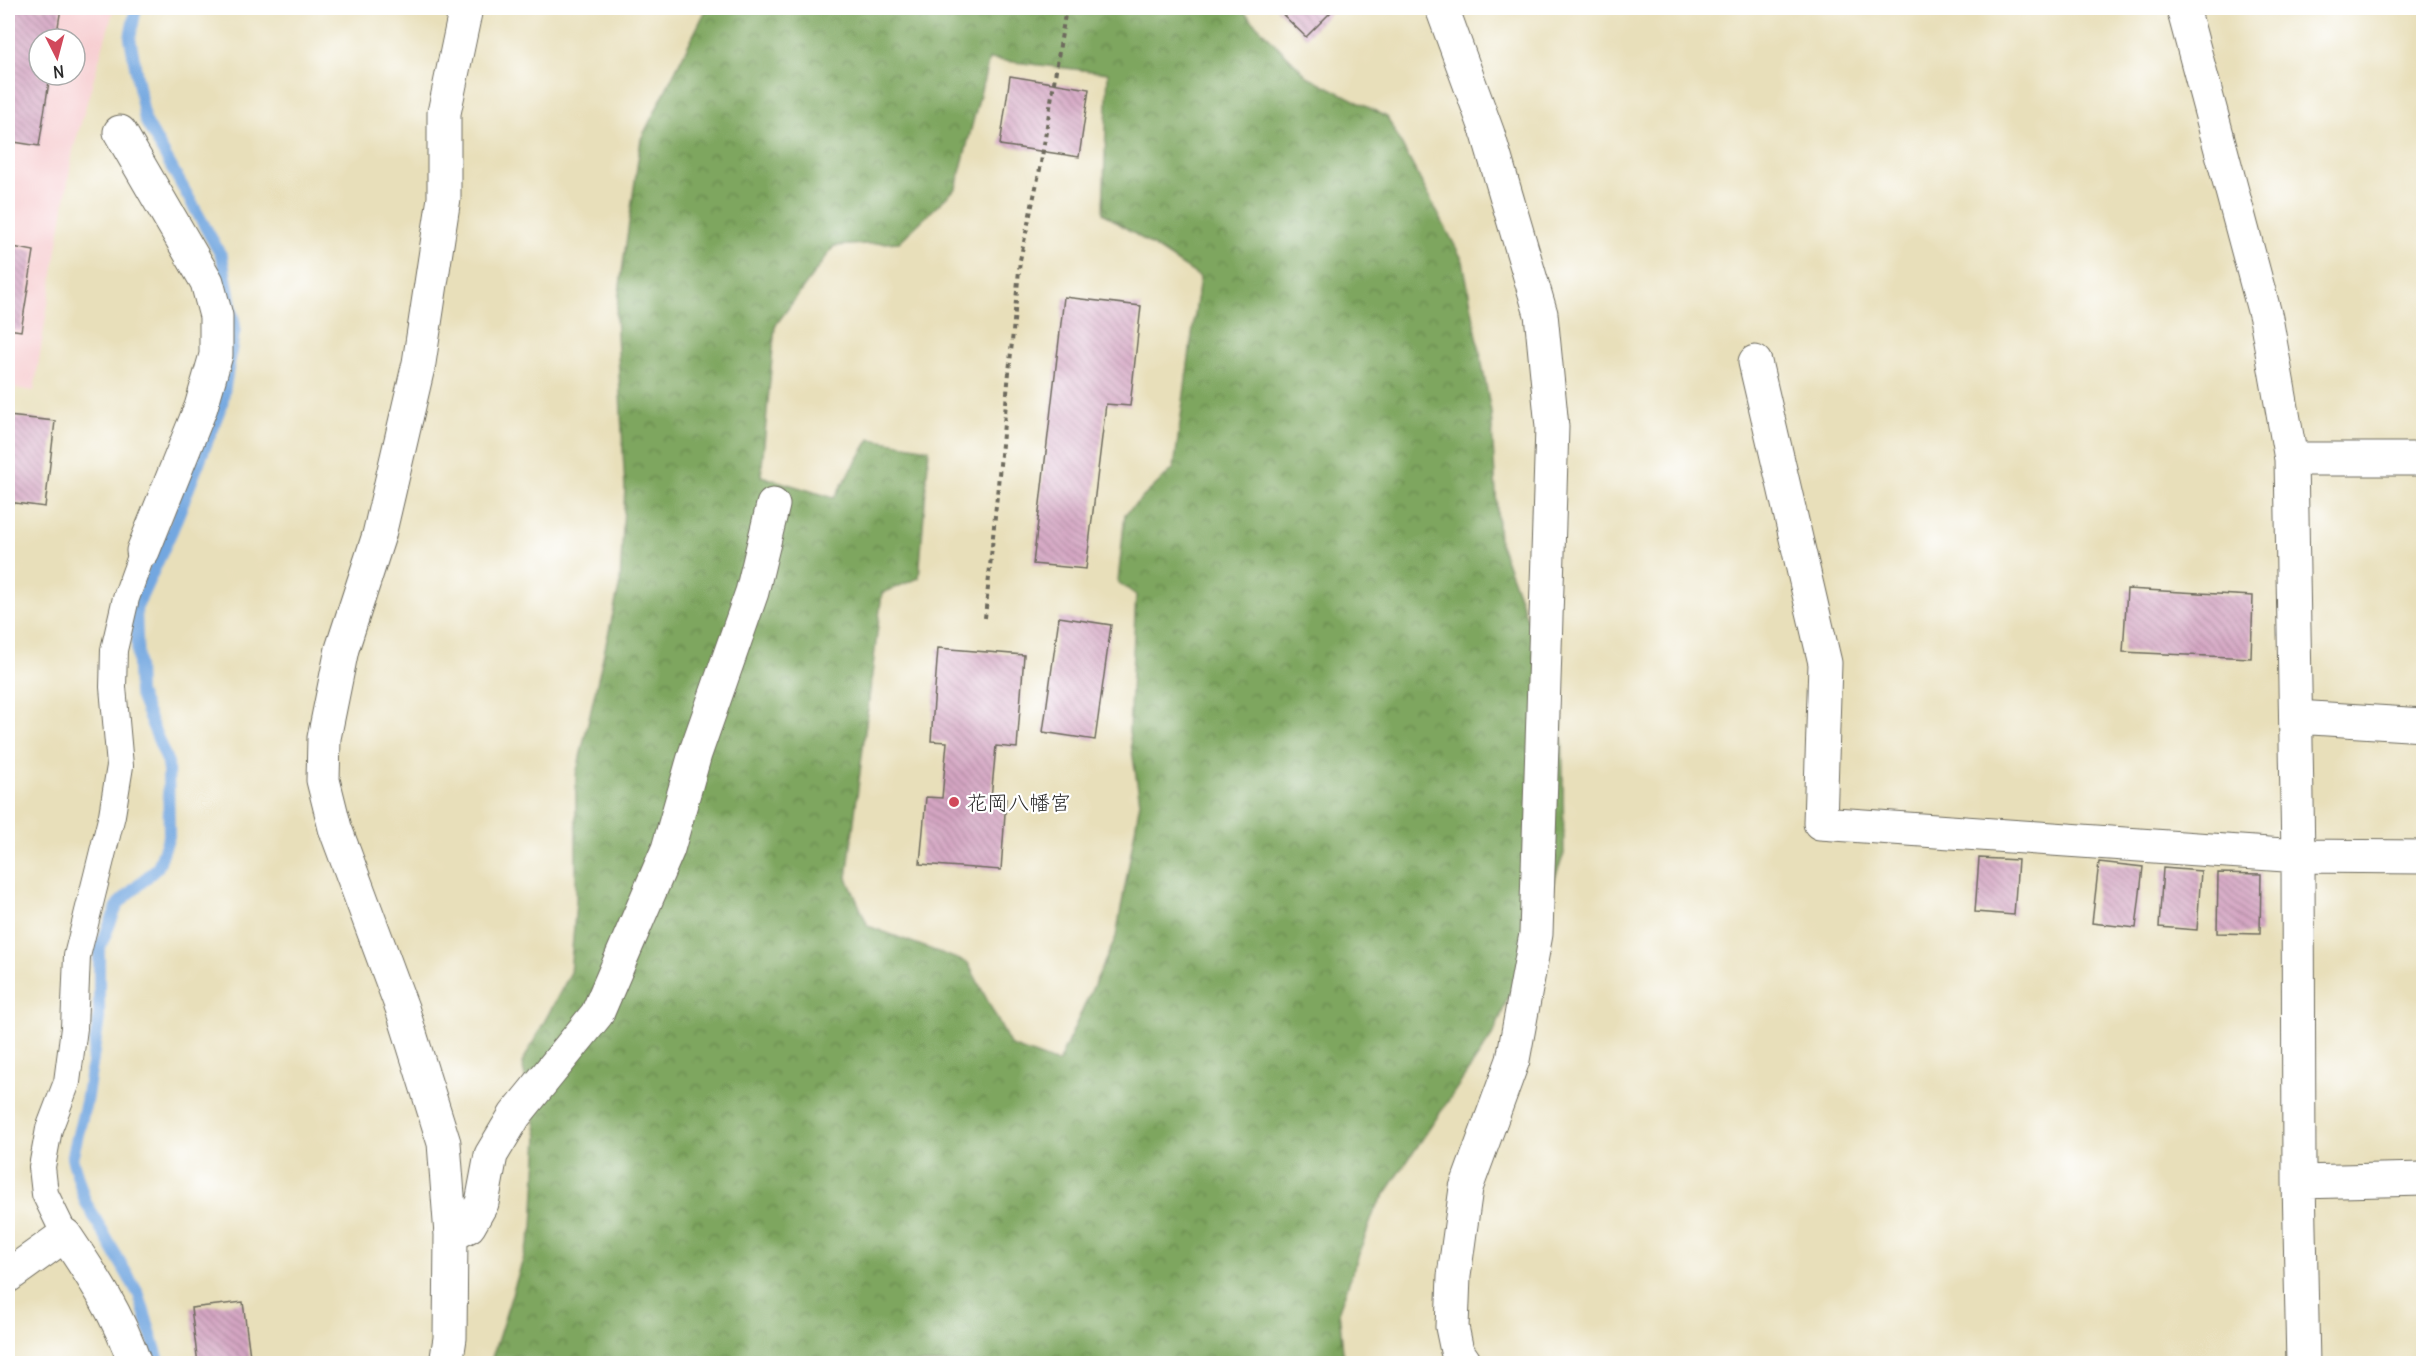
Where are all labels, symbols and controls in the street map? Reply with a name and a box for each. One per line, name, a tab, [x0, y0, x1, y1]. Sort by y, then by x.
north arrow	[27, 27, 87, 87]
text: N	[52, 61, 65, 82]
place label: 花岡八幡宮	[966, 789, 1071, 816]
marker: 花岡八幡宮	[947, 795, 961, 809]

